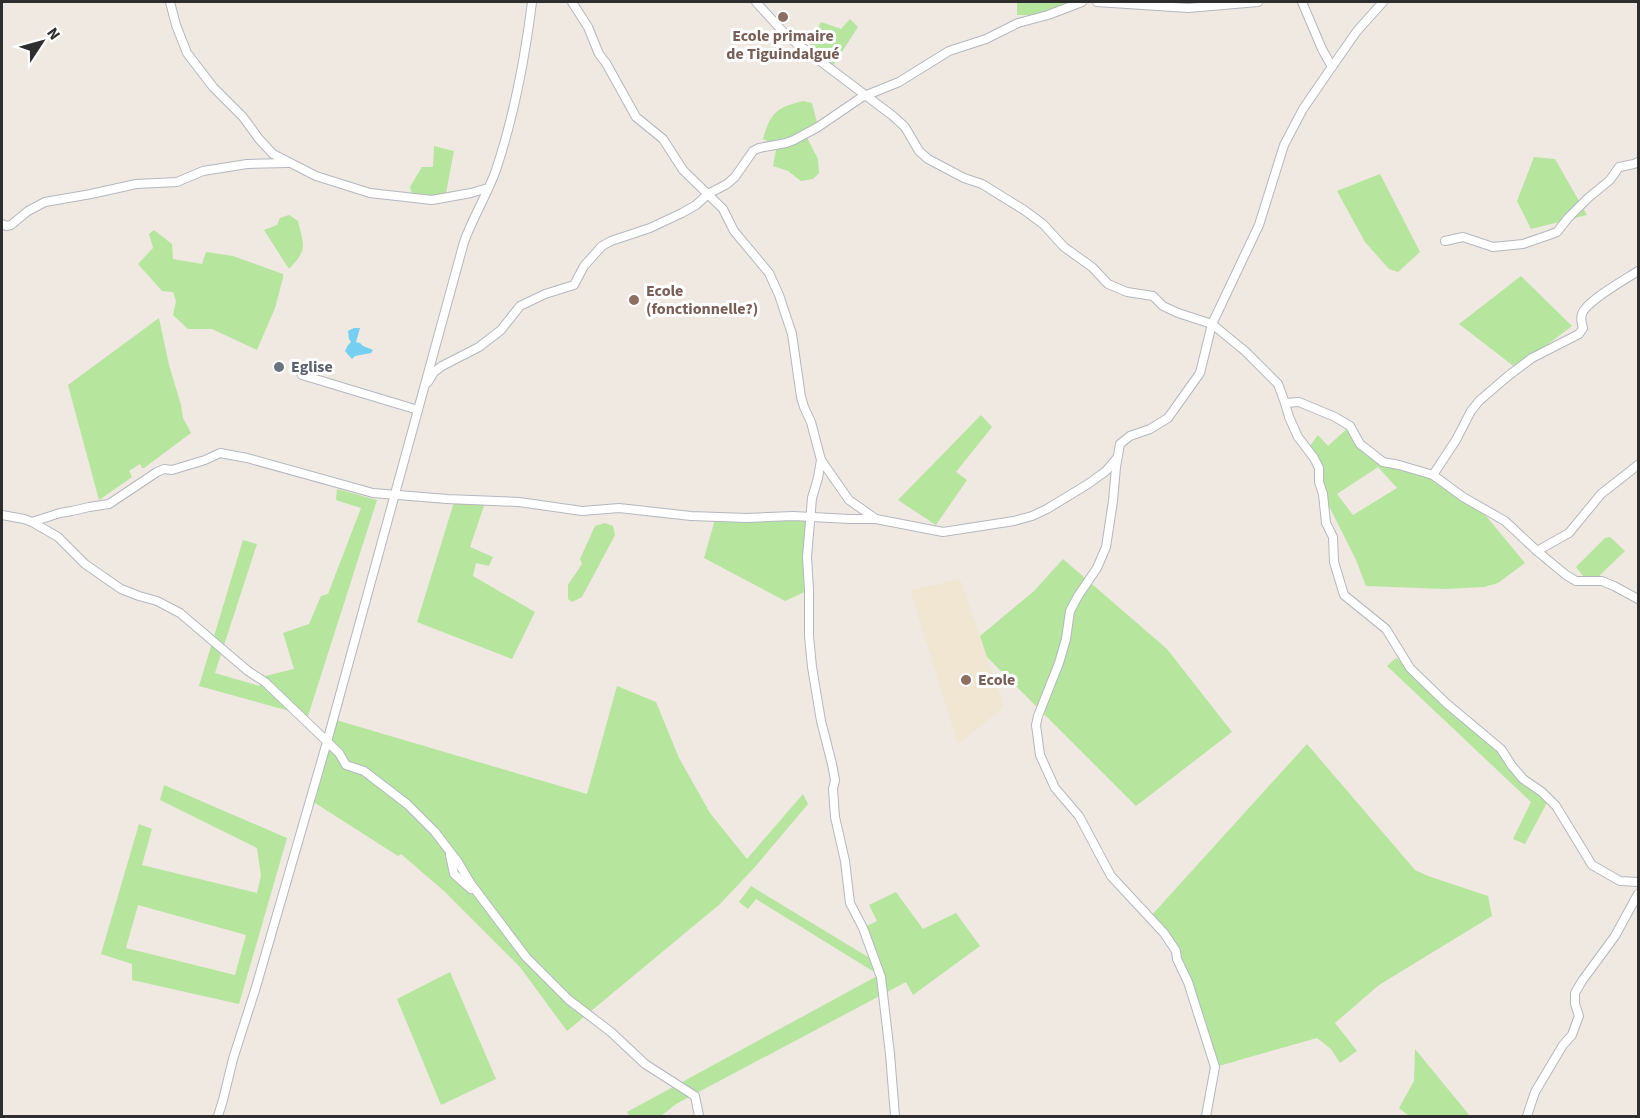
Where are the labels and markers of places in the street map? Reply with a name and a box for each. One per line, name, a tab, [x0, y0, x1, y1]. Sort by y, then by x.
marker: Ecole primaire de Tiguindalgué	[776, 10, 790, 24]
place label: Ecole primaire de Tiguindalgué	[726, 25, 840, 65]
place label: Ecole (fonctionnelle?)	[646, 280, 758, 320]
marker: Ecole (fonctionnelle?)	[627, 293, 641, 307]
place label: Eglise	[291, 356, 333, 378]
marker: Eglise	[272, 360, 286, 374]
place label: Ecole	[978, 669, 1015, 691]
marker: Ecole	[959, 673, 973, 687]

